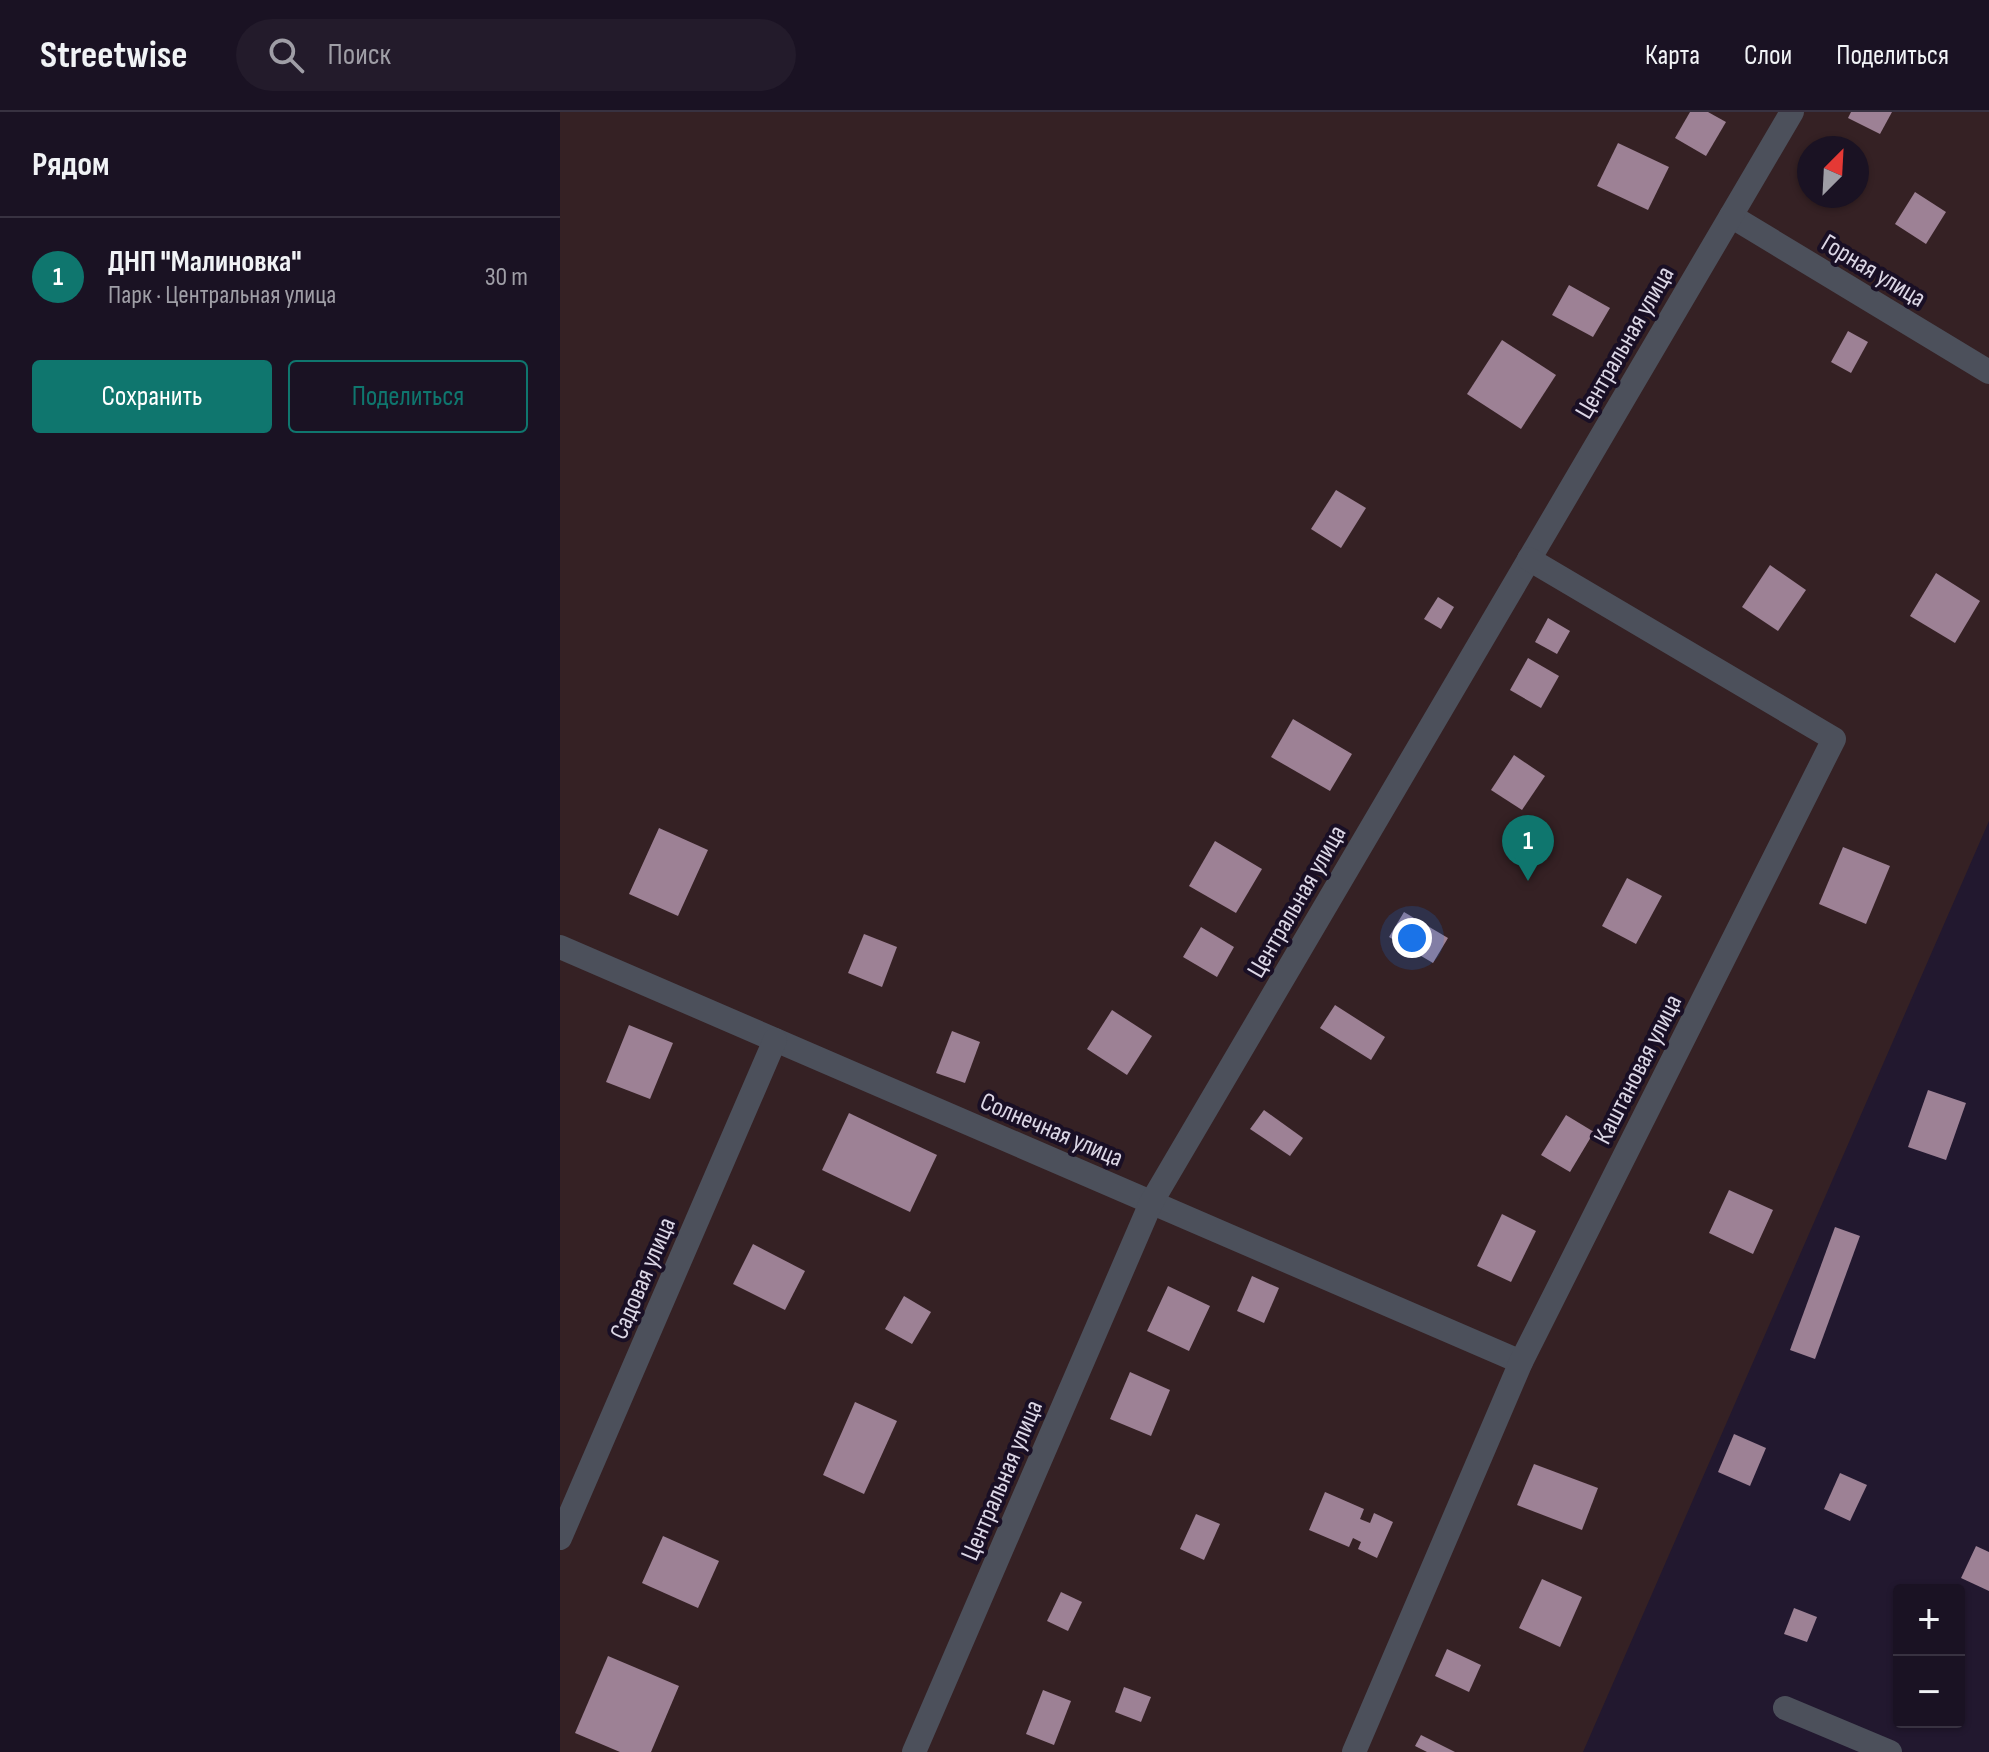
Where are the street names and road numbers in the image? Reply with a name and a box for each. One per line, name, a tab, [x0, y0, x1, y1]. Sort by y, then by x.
street label: Горная улица	[1815, 228, 1931, 314]
street label: Центральная улица	[1569, 261, 1681, 425]
street label: Центральная улица	[1241, 820, 1353, 984]
street label: Каштановая улица	[1587, 990, 1689, 1150]
street label: Солнечная улица	[975, 1086, 1128, 1174]
street label: Садовая улица	[604, 1213, 683, 1344]
street label: Центральная улица	[955, 1396, 1050, 1565]

